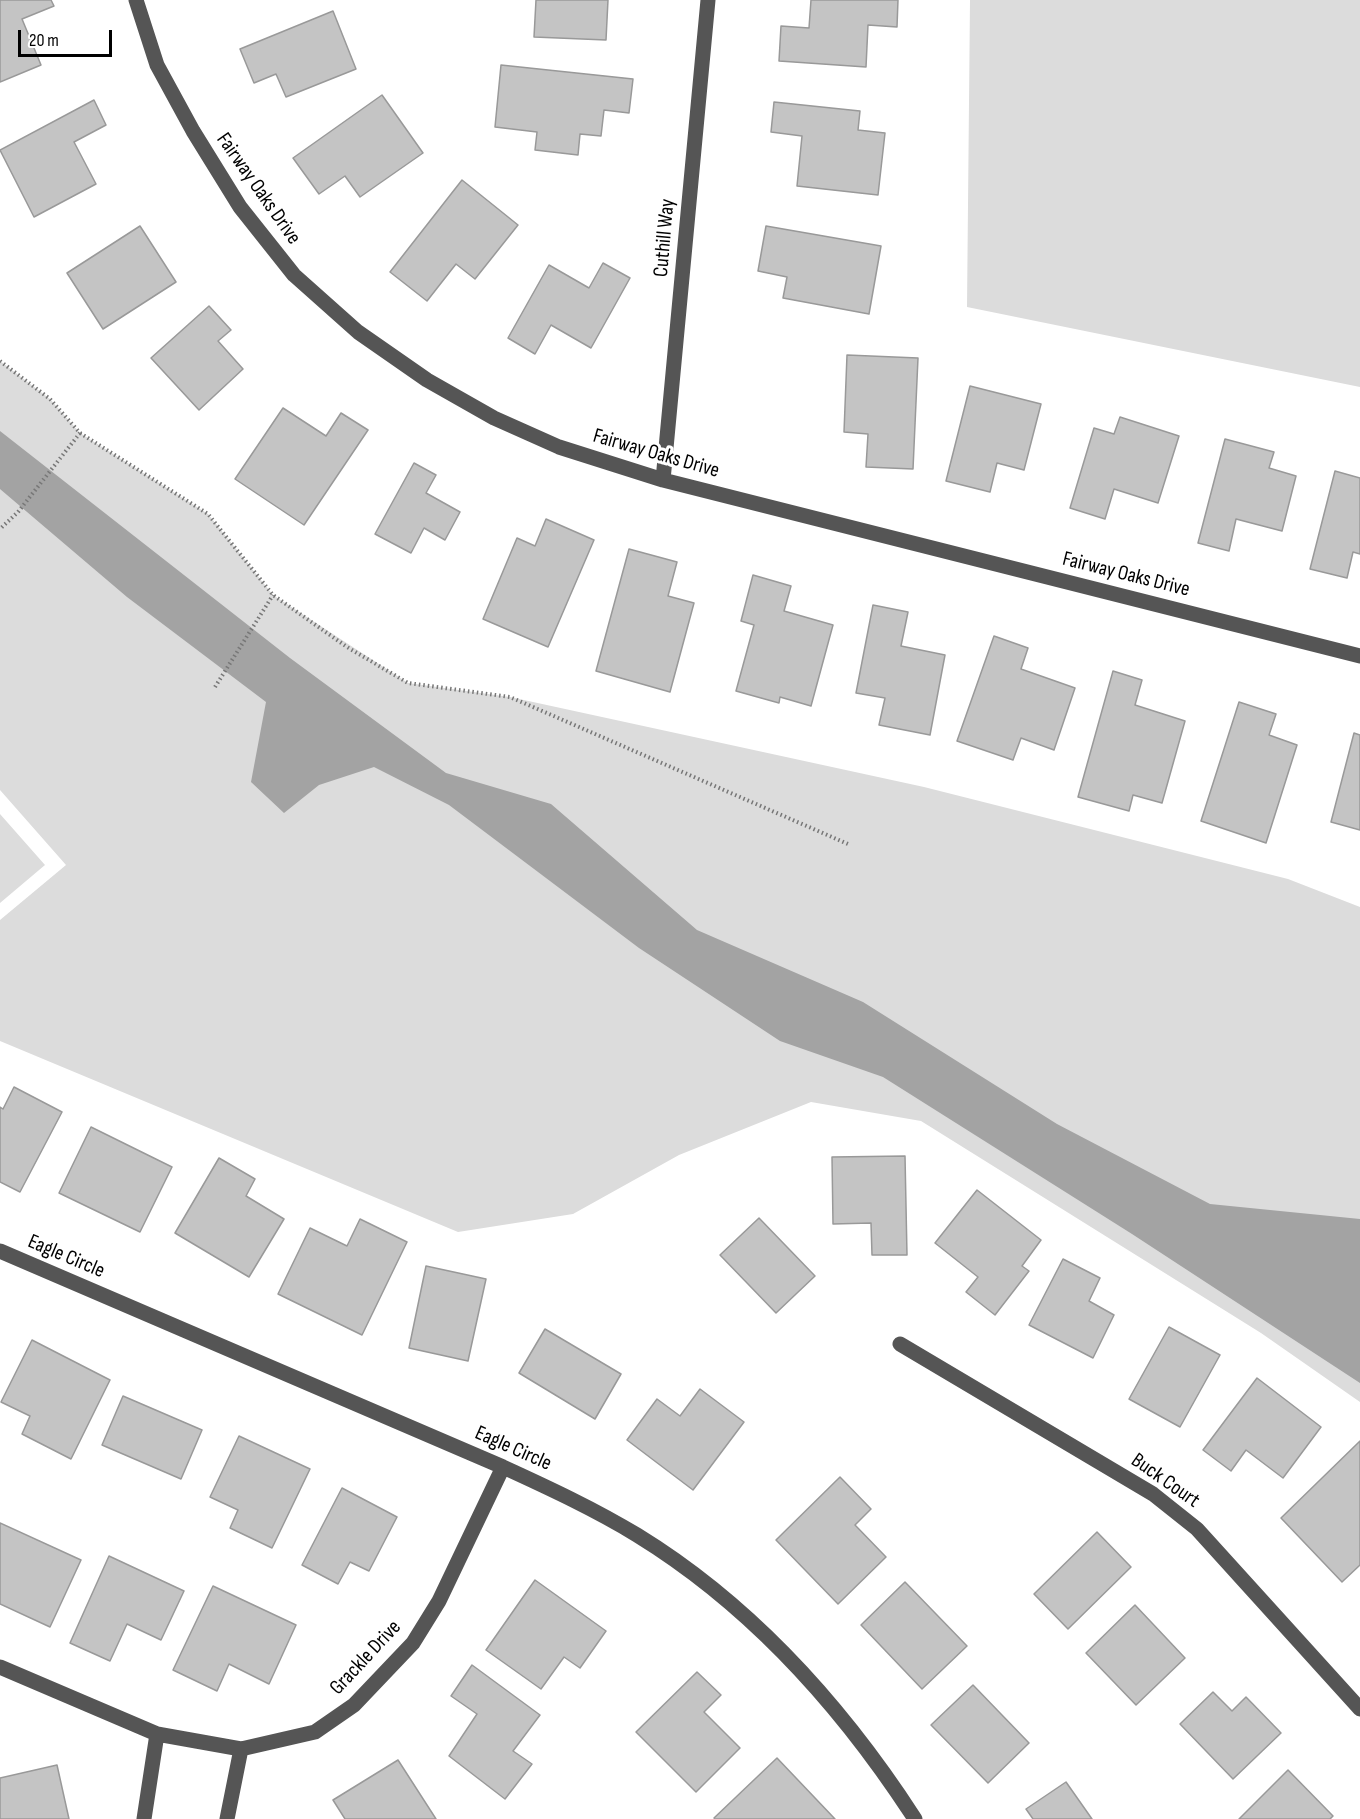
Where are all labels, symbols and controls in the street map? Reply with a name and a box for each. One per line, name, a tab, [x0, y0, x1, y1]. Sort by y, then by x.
scale bar	[21, 18, 116, 56]
text: 20 m	[29, 30, 59, 51]
street label: Fairway Oaks Drive	[210, 128, 306, 250]
street label: Cuthill Way	[649, 198, 681, 278]
street label: Fairway Oaks Drive	[590, 424, 722, 484]
street label: Fairway Oaks Drive	[1060, 547, 1192, 603]
street label: Eagle Circle	[24, 1230, 108, 1284]
street label: Eagle Circle	[471, 1421, 555, 1477]
street label: Buck Court	[1126, 1448, 1204, 1514]
street label: Grackle Drive	[325, 1615, 407, 1701]

